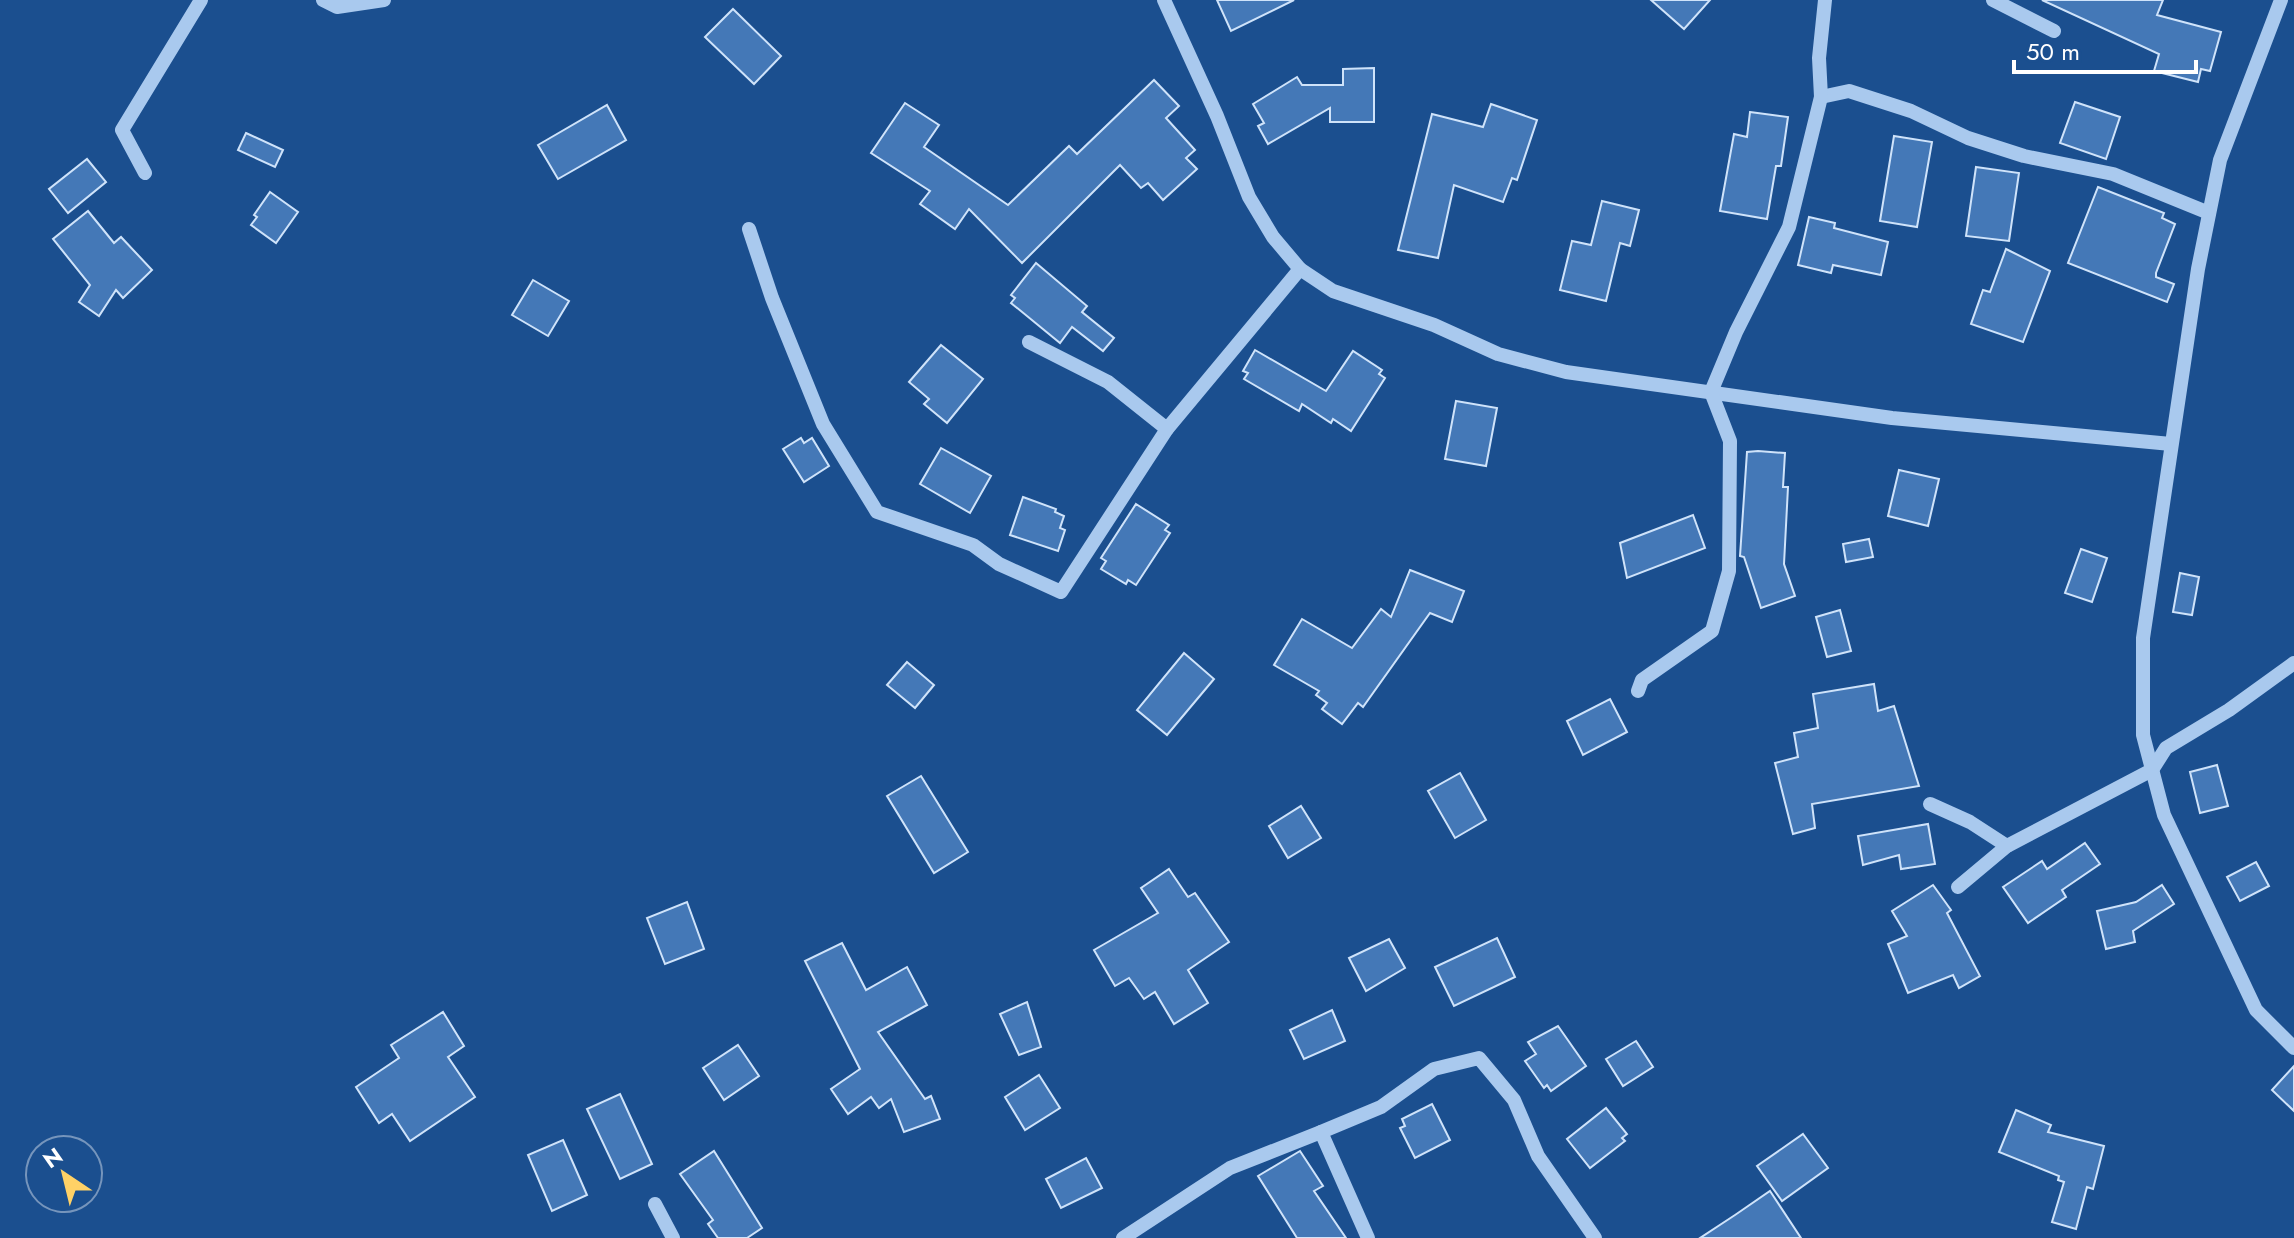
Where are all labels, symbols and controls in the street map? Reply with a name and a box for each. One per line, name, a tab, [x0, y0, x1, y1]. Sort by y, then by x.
scale bar	[2014, 24, 2196, 74]
text: 50 m	[2026, 34, 2080, 69]
north arrow	[24, 1134, 104, 1214]
text: N	[36, 1140, 69, 1176]

